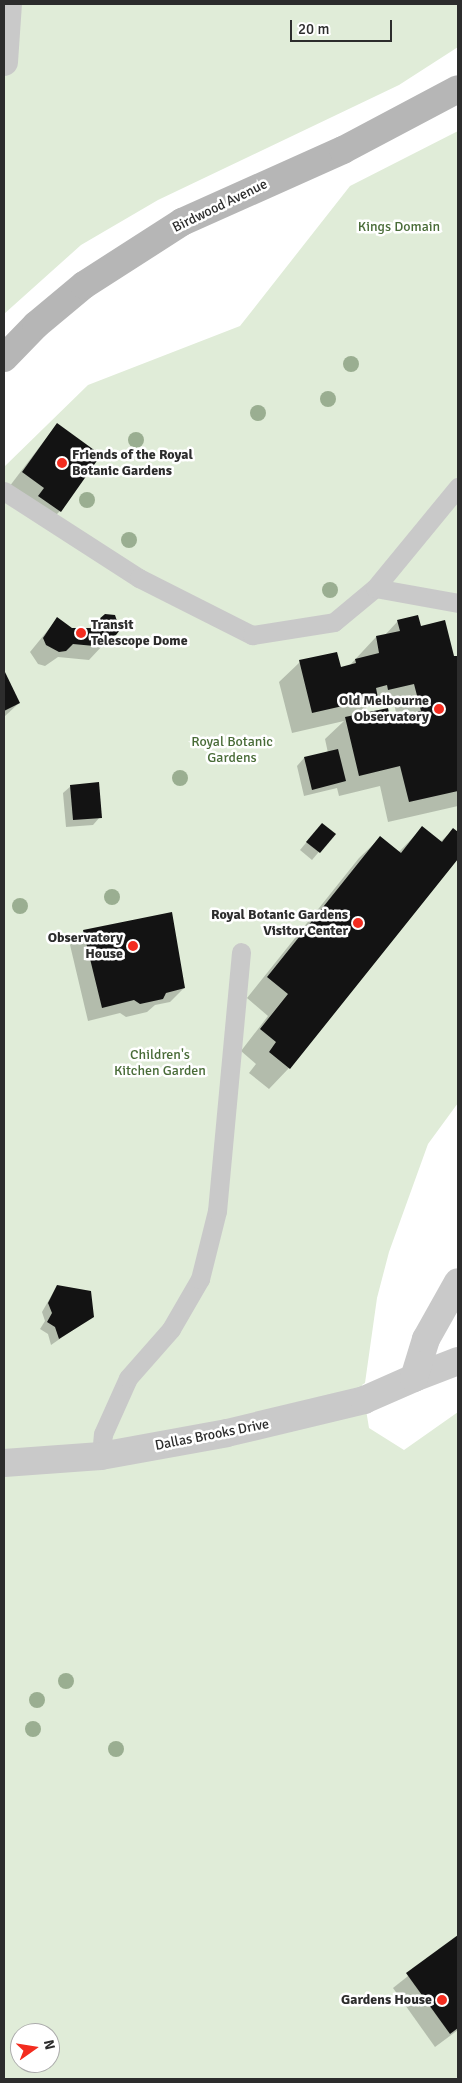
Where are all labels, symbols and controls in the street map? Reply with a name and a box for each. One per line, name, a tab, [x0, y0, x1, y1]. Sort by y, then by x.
scale bar	[292, 10, 394, 42]
text: 20 m	[298, 20, 329, 38]
street label: Birdwood Avenue	[170, 176, 270, 236]
park label: Kings Domain	[358, 219, 440, 235]
place label: Friends of the Royal Botanic Gardens	[72, 447, 193, 480]
marker: Friends of the Royal Botanic Gardens	[56, 457, 68, 469]
place label: Transit Telescope Dome	[91, 617, 188, 650]
marker: Transit Telescope Dome	[75, 627, 87, 639]
place label: Old Melbourne Observatory	[339, 693, 429, 726]
marker: Old Melbourne Observatory	[433, 703, 445, 715]
park label: Royal Botanic Gardens	[191, 734, 273, 766]
place label: Royal Botanic Gardens Visitor Center	[211, 907, 348, 940]
marker: Royal Botanic Gardens Visitor Center	[352, 917, 364, 929]
place label: Observatory House	[48, 930, 123, 962]
marker: Observatory House	[127, 940, 139, 952]
park label: Children's Kitchen Garden	[114, 1047, 206, 1080]
street label: Dallas Brooks Drive	[154, 1416, 270, 1454]
place label: Gardens House	[341, 1992, 432, 2008]
marker: Gardens House	[436, 1994, 448, 2006]
north arrow	[10, 2023, 60, 2073]
text: N	[40, 2038, 59, 2051]

